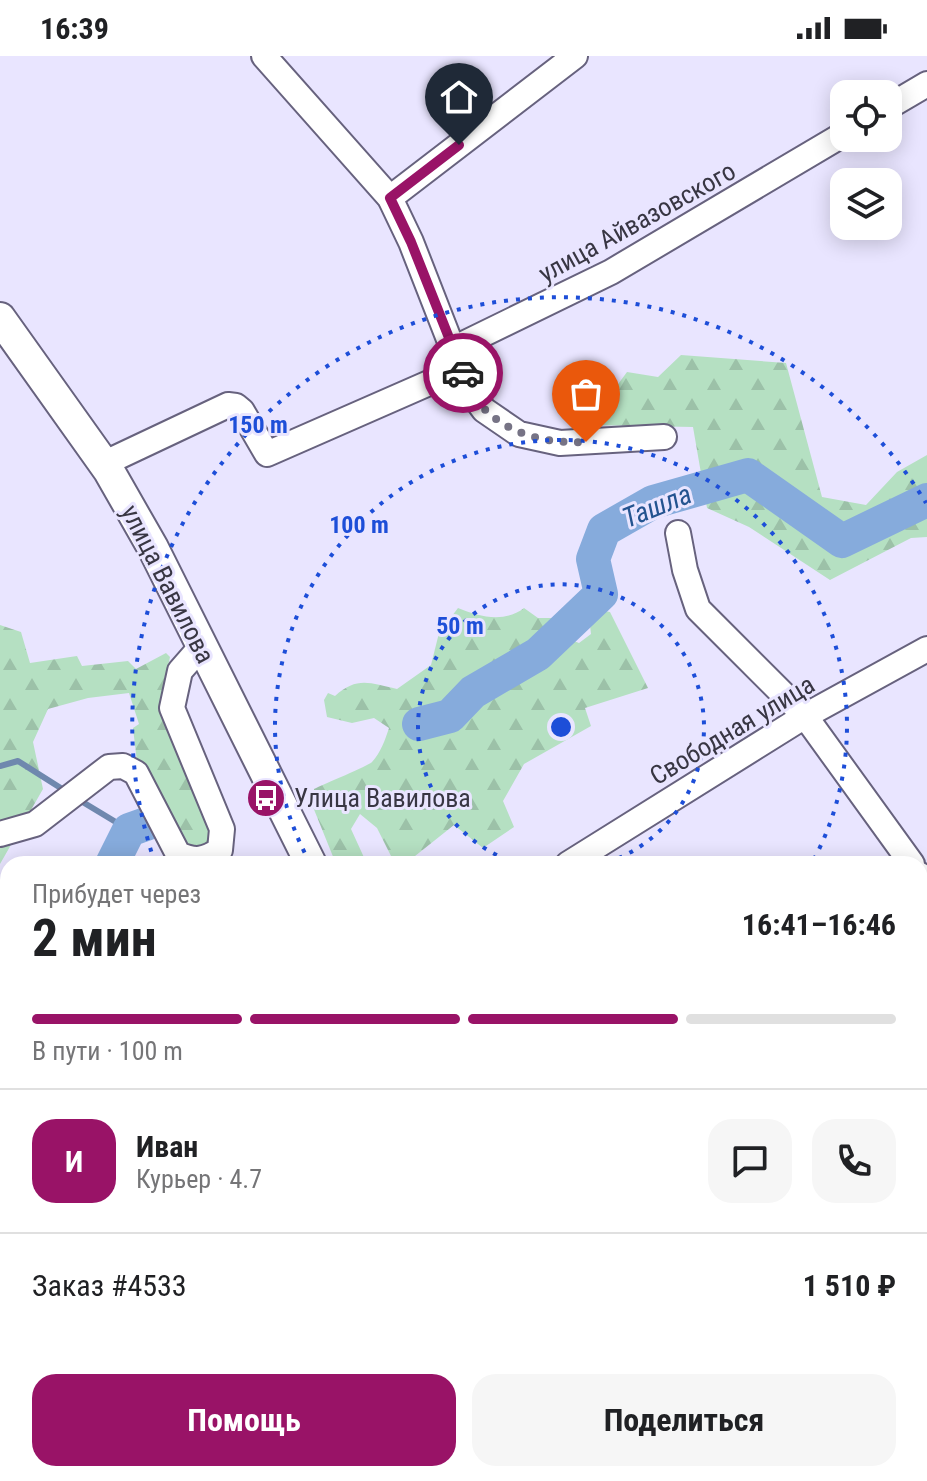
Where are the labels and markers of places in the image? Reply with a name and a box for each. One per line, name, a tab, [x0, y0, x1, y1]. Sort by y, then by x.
pin	[425, 63, 493, 145]
pin	[552, 360, 620, 442]
centre of rings	[547, 713, 575, 741]
bus stop icon: Улица Вавилова	[245, 777, 287, 819]
place label: Улица Вавилова	[294, 783, 471, 813]

